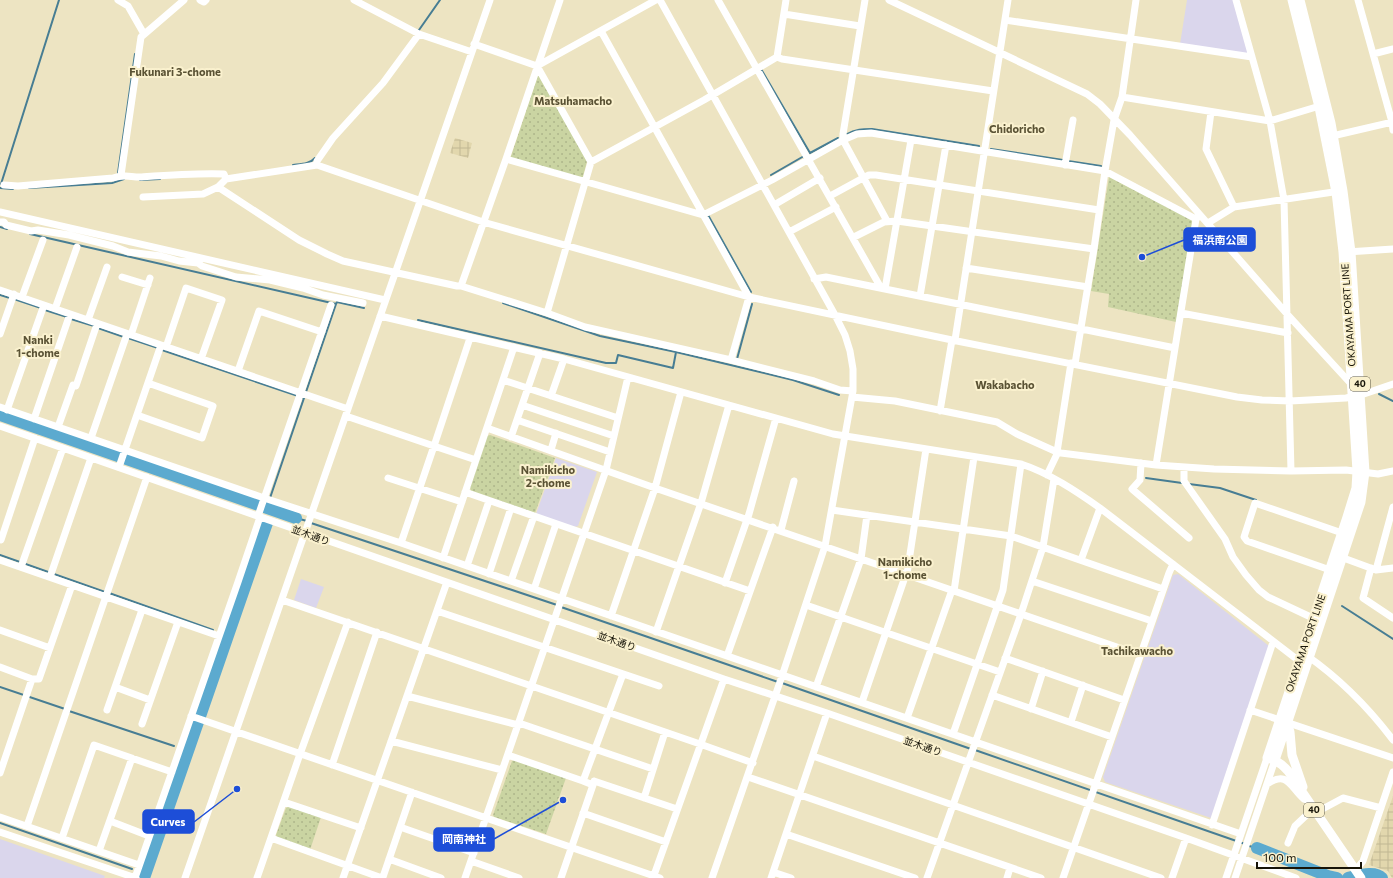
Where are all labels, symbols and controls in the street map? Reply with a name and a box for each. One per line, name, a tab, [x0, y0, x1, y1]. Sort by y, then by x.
district label: Fukunari 3-chome	[129, 65, 221, 78]
district label: Matsuhamacho	[534, 94, 613, 107]
district label: Chidoricho	[989, 122, 1045, 135]
callout: 福浜南公園	[1184, 228, 1255, 251]
text: 福浜南公園	[1193, 233, 1248, 246]
street label: OKAYAMA PORT LINE	[1338, 263, 1358, 367]
district label: Nanki 1-chome	[16, 333, 60, 359]
road number: 40	[1350, 377, 1370, 391]
district label: Wakabacho	[975, 378, 1035, 391]
district label: Namikicho 2-chome	[521, 463, 576, 489]
street label: 並木通り	[290, 523, 332, 547]
district label: Namikicho 1-chome	[878, 555, 933, 581]
street label: OKAYAMA PORT LINE	[1283, 592, 1327, 694]
street label: 並木通り	[596, 629, 638, 653]
district label: Tachikawacho	[1101, 644, 1173, 657]
street label: 並木通り	[902, 734, 944, 758]
road number: 40	[1304, 803, 1324, 817]
callout: Curves	[143, 810, 194, 833]
text: Curves	[151, 815, 186, 828]
callout: 岡南神社	[434, 828, 494, 851]
text: 岡南神社	[442, 832, 486, 845]
scale bar	[1257, 844, 1361, 870]
text: 100 m	[1263, 850, 1297, 864]

